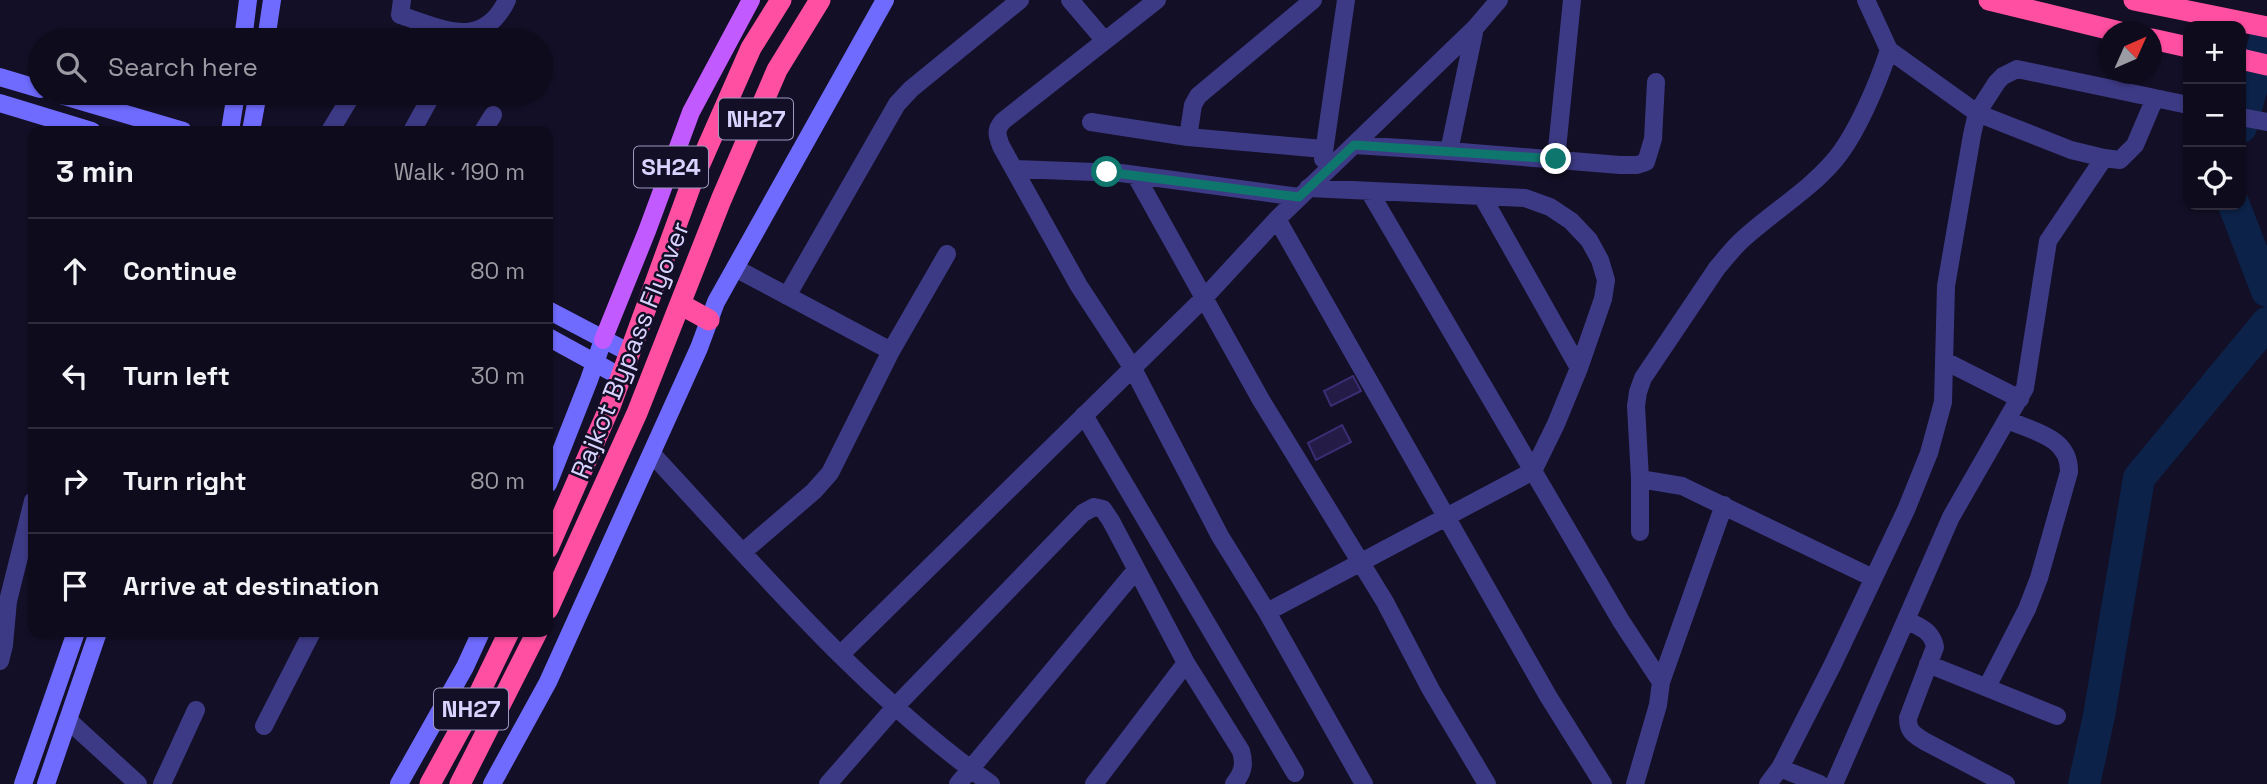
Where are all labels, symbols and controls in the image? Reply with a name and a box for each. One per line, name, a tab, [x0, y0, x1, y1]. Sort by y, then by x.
north arrow	[2099, 21, 2162, 84]
map controls	[2183, 21, 2246, 210]
button: +	[2183, 21, 2246, 84]
search box	[28, 28, 553, 105]
icon: search	[52, 48, 90, 86]
text: Search here	[108, 50, 258, 84]
button: −	[2183, 84, 2246, 147]
road number: NH27	[719, 98, 793, 140]
route end	[1540, 143, 1571, 174]
road number: SH24	[634, 146, 708, 188]
button: locate	[2183, 147, 2246, 210]
text: 3 min	[56, 152, 134, 191]
route start	[1091, 156, 1122, 187]
text: Walk · 190 m	[394, 157, 525, 187]
street label: Rajkot Bypass Flyover	[563, 216, 697, 484]
icon: ahead	[56, 252, 94, 290]
text: Continue	[123, 254, 237, 288]
text: 80 m	[470, 256, 525, 286]
icon: left	[56, 357, 94, 395]
text: Turn left	[123, 359, 230, 393]
text: 30 m	[471, 361, 525, 391]
icon: right	[56, 462, 94, 500]
text: Turn right	[123, 464, 247, 498]
text: 80 m	[470, 466, 525, 496]
icon: arrive	[56, 567, 94, 605]
text: Arrive at destination	[123, 569, 380, 603]
road number: NH27	[434, 688, 508, 730]

